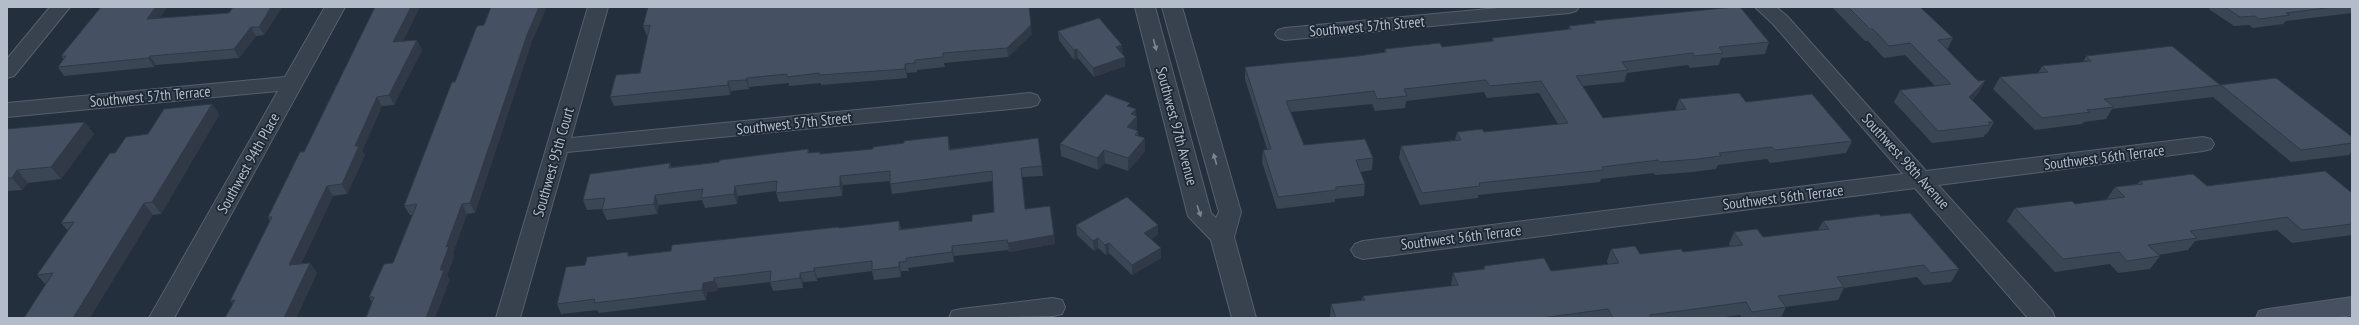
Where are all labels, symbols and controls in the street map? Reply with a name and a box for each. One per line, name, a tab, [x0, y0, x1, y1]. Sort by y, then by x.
street label: Southwest 57th Street	[1309, 11, 1425, 41]
one-way arrow	[1152, 39, 1158, 51]
street label: Southwest 97th Avenue	[1152, 64, 1202, 188]
street label: Southwest 57th Terrace	[89, 81, 211, 111]
street label: Southwest 95th Court	[528, 105, 578, 219]
street label: Southwest 57th Street	[735, 108, 853, 138]
street label: Southwest 94th Place	[212, 109, 284, 217]
street label: Southwest 98th Avenue	[1858, 109, 1954, 213]
street label: Southwest 56th Terrace	[2043, 140, 2165, 174]
one-way arrow	[1212, 153, 1218, 165]
street label: Southwest 56th Terrace	[1722, 180, 1844, 214]
one-way arrow	[1197, 205, 1203, 217]
street label: Southwest 56th Terrace	[1400, 220, 1522, 254]

